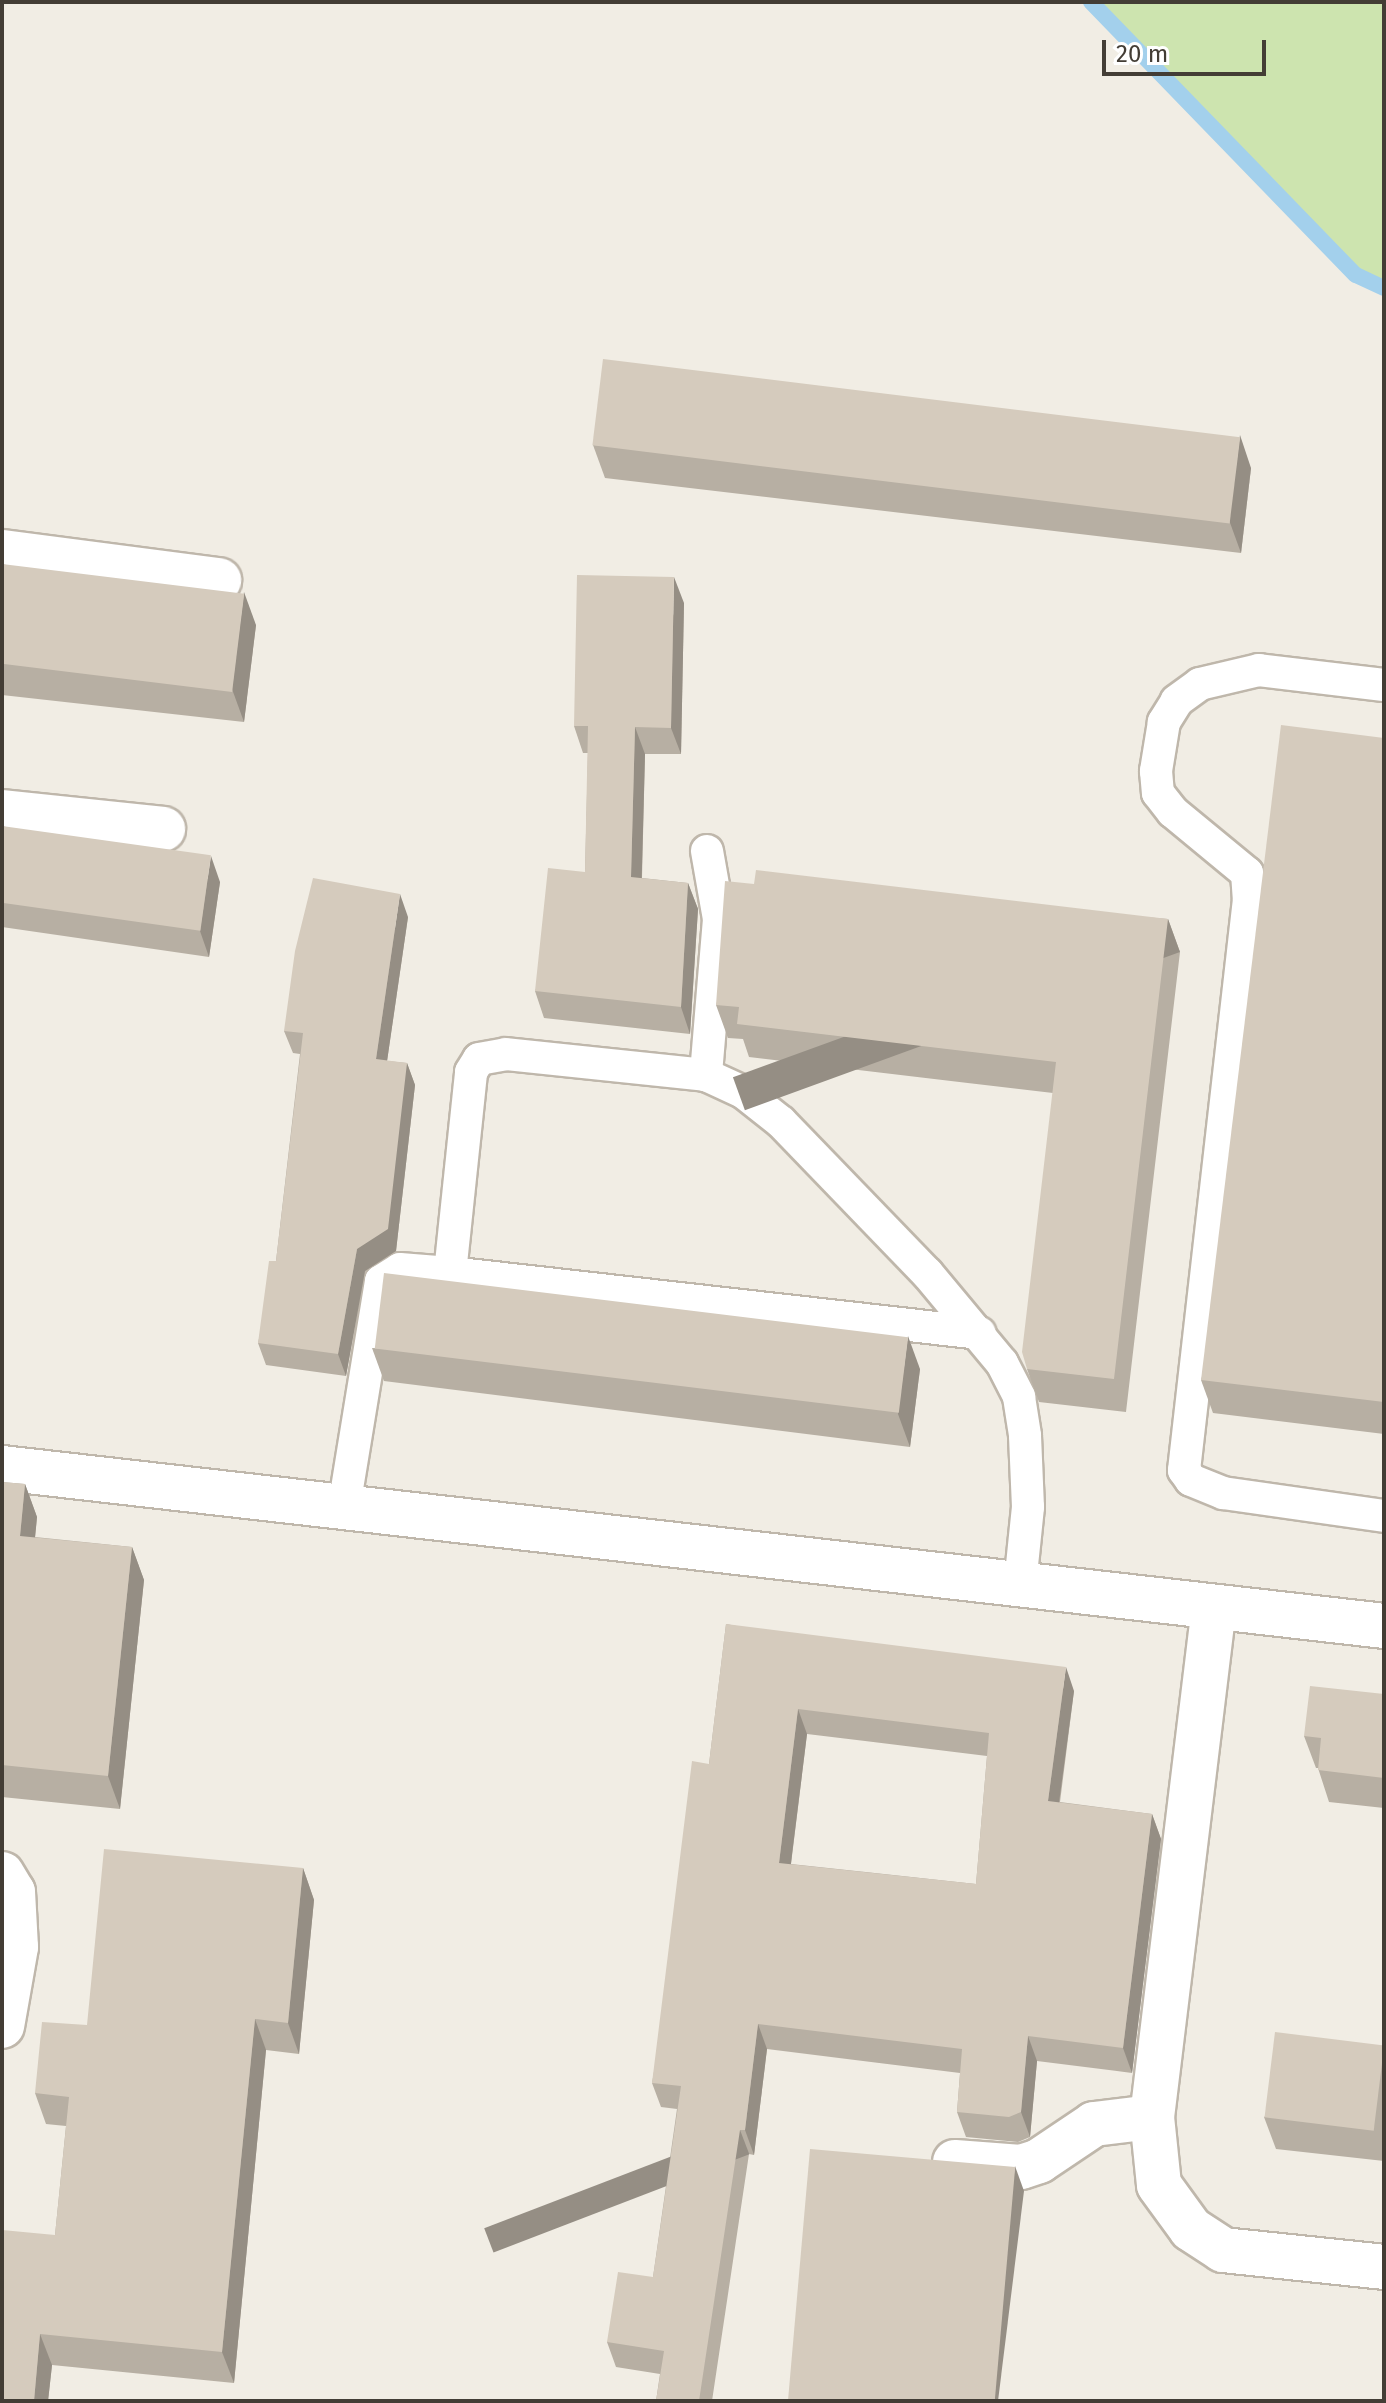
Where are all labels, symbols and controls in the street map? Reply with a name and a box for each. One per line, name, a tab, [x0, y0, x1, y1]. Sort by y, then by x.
scale bar	[1106, 24, 1270, 74]
text: 20 m	[1116, 40, 1168, 68]

